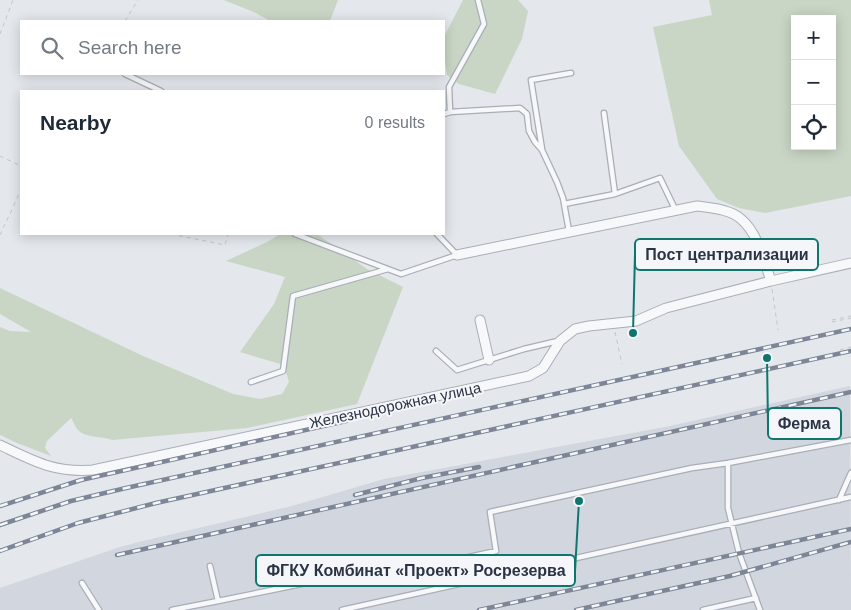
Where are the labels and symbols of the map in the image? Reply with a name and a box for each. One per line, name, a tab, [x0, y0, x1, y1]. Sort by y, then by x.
callout: Пост централизации	[635, 239, 818, 270]
text: Пост централизации	[645, 246, 809, 263]
street label: Железнодорожная улица	[308, 378, 483, 432]
callout: Ферма	[768, 408, 841, 439]
text: Ферма	[778, 415, 830, 432]
callout: ФГКУ Комбинат «Проект» Росрезерва	[256, 555, 575, 586]
text: ФГКУ Комбинат «Проект» Росрезерва	[266, 562, 566, 579]

